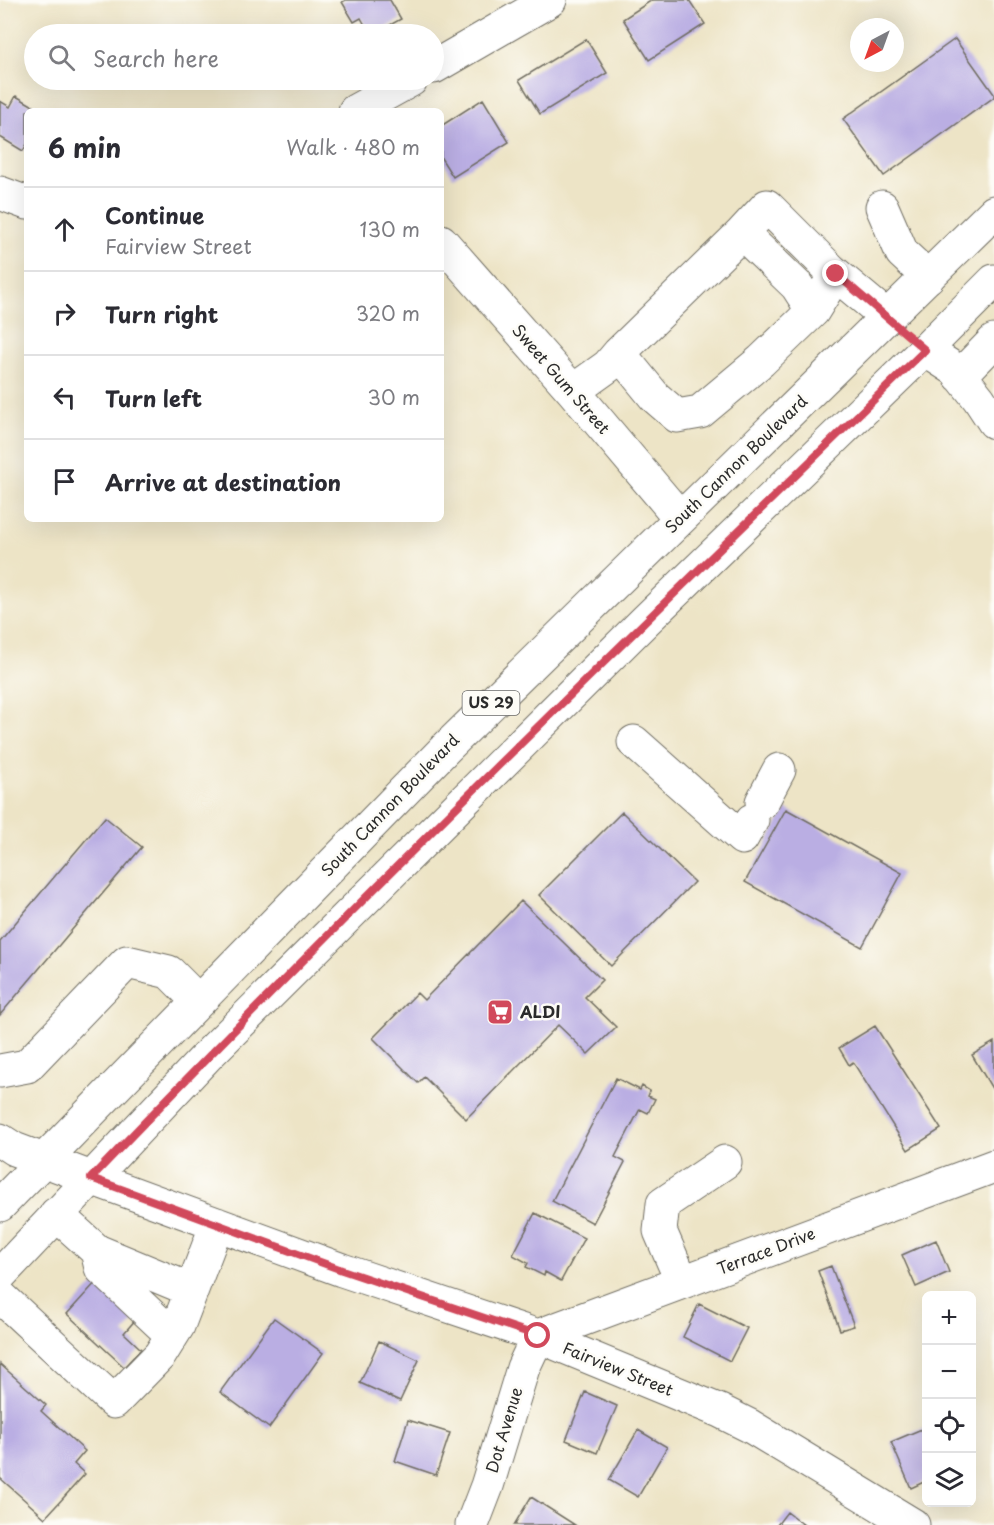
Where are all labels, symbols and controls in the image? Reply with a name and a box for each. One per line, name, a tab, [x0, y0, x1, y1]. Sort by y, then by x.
north arrow	[850, 18, 904, 72]
search box	[24, 24, 444, 90]
icon: search	[45, 41, 78, 74]
text: Search here	[93, 41, 219, 74]
text: 6 min	[48, 128, 121, 167]
text: Walk · 480 m	[286, 132, 420, 162]
text: Continue	[105, 198, 204, 231]
icon: ahead	[48, 213, 81, 246]
text: 130 m	[360, 214, 420, 244]
text: Fairview Street	[105, 231, 252, 261]
route end	[822, 260, 848, 286]
icon: right	[48, 297, 81, 330]
text: Turn right	[105, 297, 218, 330]
text: 320 m	[356, 298, 420, 328]
street label: Sweet Gum Street	[507, 318, 617, 439]
icon: left	[48, 381, 81, 414]
text: Turn left	[105, 381, 202, 414]
text: 30 m	[367, 382, 420, 412]
street label: South Cannon Boulevard	[659, 389, 812, 538]
icon: arrive	[48, 465, 81, 498]
text: Arrive at destination	[105, 465, 341, 498]
road number: US 29	[462, 691, 520, 715]
street label: South Cannon Boulevard	[315, 728, 464, 881]
supermarket icon: ALDI	[485, 997, 515, 1027]
place label: ALDI	[519, 999, 561, 1023]
street label: Terrace Drive	[713, 1220, 818, 1280]
map controls	[922, 1291, 976, 1507]
button: +	[922, 1291, 976, 1345]
route start	[524, 1322, 550, 1348]
street label: Fairview Street	[560, 1335, 678, 1401]
button: −	[922, 1345, 976, 1399]
street label: Dot Avenue	[479, 1384, 528, 1475]
button: locate	[922, 1399, 976, 1453]
button: layers	[922, 1453, 976, 1507]

